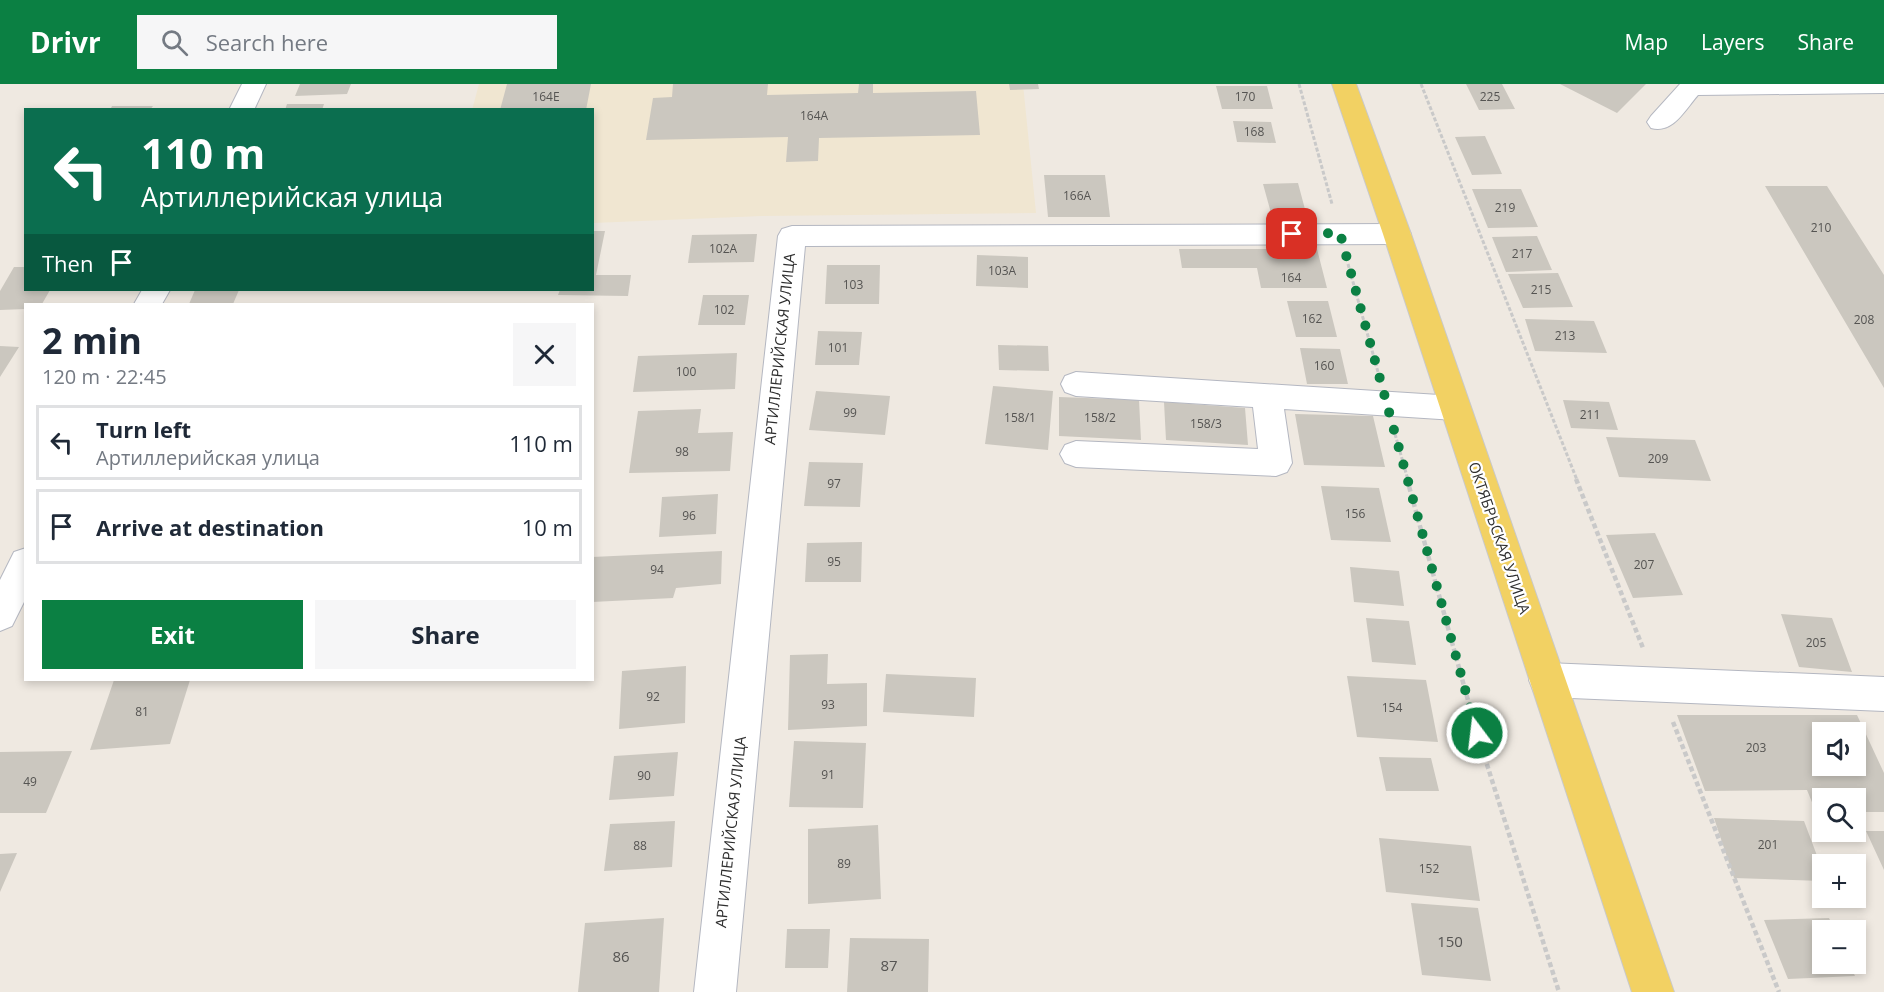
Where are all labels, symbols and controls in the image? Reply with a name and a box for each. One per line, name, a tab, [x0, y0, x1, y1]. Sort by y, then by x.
search box	[137, 15, 557, 69]
text: Drivr	[30, 23, 101, 61]
icon: search	[158, 26, 191, 59]
text: Search here	[206, 27, 328, 57]
text: Map	[1625, 28, 1668, 56]
text: Layers	[1701, 28, 1765, 56]
text: Share	[1798, 28, 1854, 56]
house number: 164Е	[532, 88, 560, 105]
house number: 170	[1235, 88, 1255, 105]
house number: 225	[1480, 88, 1500, 105]
house number: 164А	[800, 107, 828, 124]
house number: 168	[1244, 123, 1264, 140]
text: 110 m	[141, 124, 265, 181]
icon: left	[42, 132, 120, 210]
text: Артиллерийская улица	[141, 178, 443, 215]
house number: 166А	[1063, 187, 1091, 204]
house number: 219	[1495, 199, 1515, 216]
pin	[1266, 208, 1317, 259]
icon: arrive	[1275, 217, 1308, 250]
house number: 210	[1811, 219, 1831, 236]
house number: 102А	[709, 240, 737, 257]
house number: 217	[1512, 245, 1532, 262]
icon: arrive	[105, 246, 138, 279]
text: Then	[42, 248, 93, 278]
street label: АРТИЛЛЕРИЙСКАЯ УЛИЦА	[759, 252, 799, 446]
house number: 103А	[988, 262, 1016, 279]
house number: 164	[1281, 269, 1301, 286]
house number: 103	[843, 276, 863, 293]
house number: 215	[1531, 281, 1551, 298]
house number: 102	[714, 301, 734, 318]
house number: 162	[1302, 310, 1322, 327]
house number: 208	[1854, 311, 1874, 328]
text: 2 min	[42, 316, 142, 365]
button: close	[513, 323, 576, 386]
house number: 213	[1555, 327, 1575, 344]
house number: 101	[828, 339, 848, 356]
house number: 160	[1314, 357, 1334, 374]
text: 120 m · 22:45	[42, 363, 167, 390]
house number: 100	[676, 363, 696, 380]
house number: 99	[843, 404, 857, 421]
house number: 211	[1580, 406, 1600, 423]
house number: 158/1	[1004, 409, 1036, 426]
house number: 158/2	[1084, 409, 1116, 426]
text: Turn left	[96, 414, 191, 444]
house number: 158/3	[1190, 415, 1222, 432]
icon: left	[45, 426, 78, 459]
text: 110 m	[509, 428, 573, 458]
house number: 98	[675, 443, 689, 460]
text: Артиллерийская улица	[96, 444, 320, 471]
house number: 209	[1648, 450, 1668, 467]
street label: ОКТЯБРЬСКАЯ УЛИЦА	[1465, 459, 1536, 617]
house number: 97	[827, 475, 841, 492]
house number: 156	[1345, 505, 1365, 522]
house number: 96	[682, 507, 696, 524]
icon: arrive	[45, 510, 78, 543]
text: Arrive at destination	[96, 512, 324, 542]
text: 10 m	[522, 512, 573, 542]
house number: 95	[827, 553, 841, 570]
house number: 207	[1634, 556, 1654, 573]
house number: 94	[650, 561, 664, 578]
button: Exit	[42, 600, 303, 669]
button: Share	[315, 600, 576, 669]
house number: 205	[1806, 634, 1826, 651]
house number: 92	[646, 688, 660, 705]
house number: 93	[821, 696, 835, 713]
house number: 154	[1382, 699, 1402, 716]
position arrow	[1445, 701, 1509, 765]
house number: 81	[135, 703, 149, 720]
map controls	[1812, 722, 1866, 974]
button: sound	[1812, 722, 1866, 776]
street label: АРТИЛЛЕРИЙСКАЯ УЛИЦА	[710, 735, 750, 929]
house number: 203	[1746, 739, 1766, 756]
house number: 91	[821, 766, 835, 783]
house number: 90	[637, 767, 651, 784]
house number: 49	[23, 773, 37, 790]
button: search	[1812, 788, 1866, 842]
house number: 201	[1758, 836, 1778, 853]
house number: 88	[633, 837, 647, 854]
button: +	[1812, 854, 1866, 908]
house number: 89	[837, 855, 851, 872]
house number: 152	[1419, 860, 1439, 877]
button: −	[1812, 920, 1866, 974]
house number: 150	[1437, 931, 1463, 951]
house number: 86	[612, 946, 630, 966]
house number: 87	[880, 955, 898, 975]

